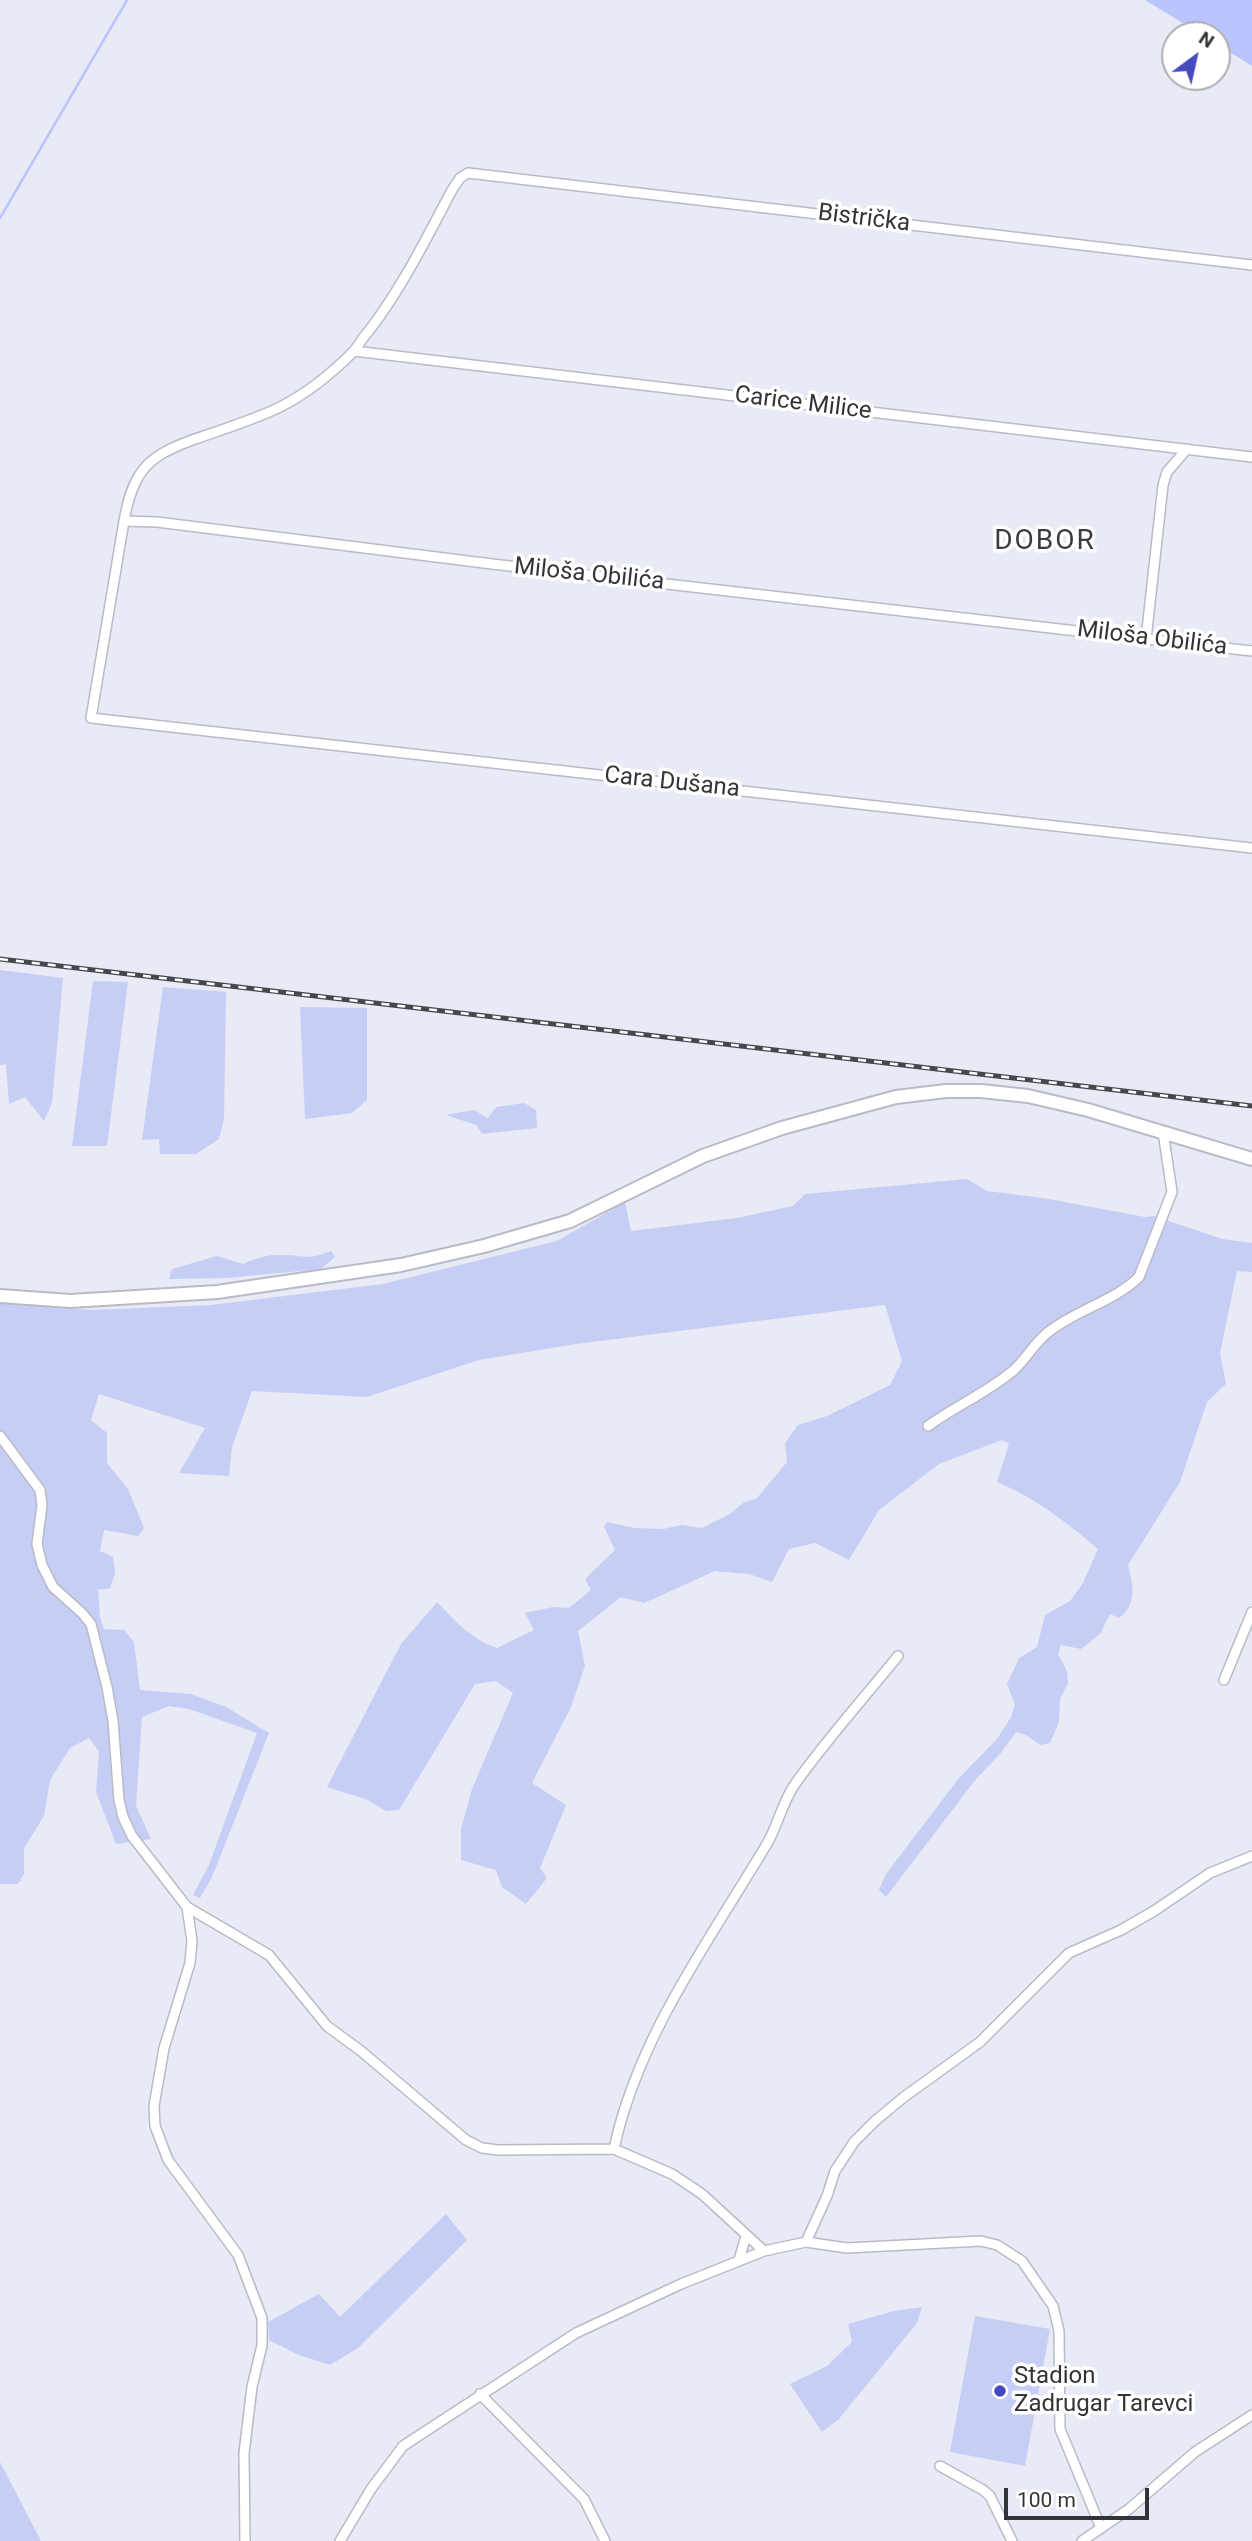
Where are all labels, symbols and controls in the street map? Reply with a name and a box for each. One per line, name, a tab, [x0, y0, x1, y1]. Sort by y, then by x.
north arrow	[1161, 21, 1231, 91]
text: N	[1195, 26, 1219, 53]
street label: Bistrička	[816, 199, 912, 239]
street label: Carice Milice	[733, 381, 873, 427]
district label: DOBOR	[995, 525, 1095, 559]
street label: Miloša Obilića	[512, 553, 666, 597]
street label: Miloša Obilića	[1075, 616, 1229, 662]
street label: Cara Dušana	[603, 762, 741, 804]
place label: Stadion Zadrugar Tarevci	[1014, 2363, 1193, 2419]
marker: Stadion Zadrugar Tarevci	[992, 2383, 1008, 2399]
scale bar	[1007, 2474, 1152, 2518]
text: 100 m	[1017, 2488, 1076, 2512]

